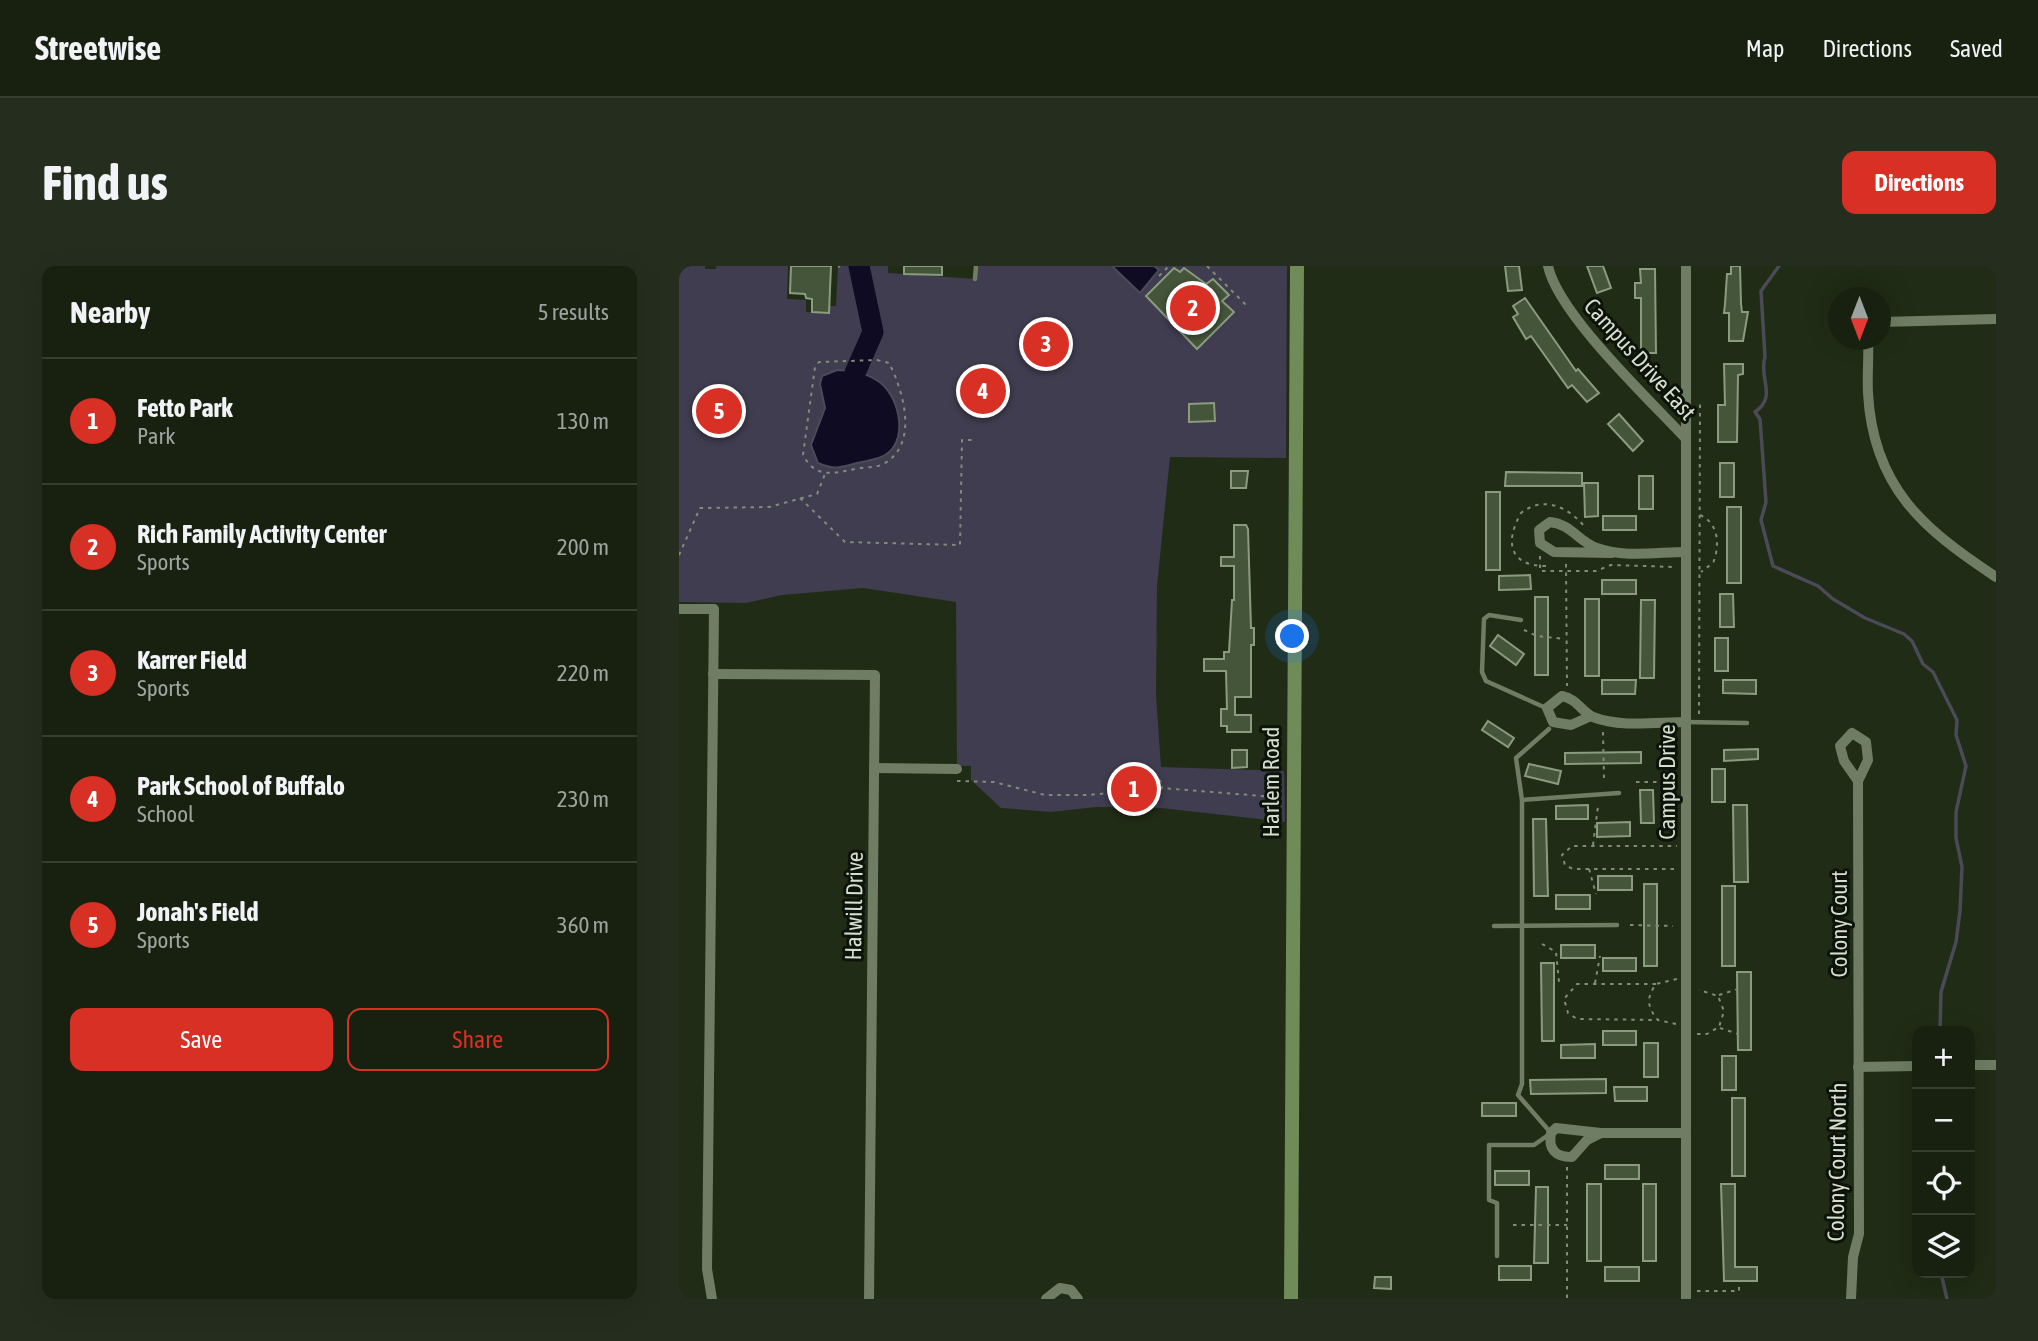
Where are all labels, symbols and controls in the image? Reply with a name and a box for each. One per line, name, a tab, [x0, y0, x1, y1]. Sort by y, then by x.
text: Streetwise	[35, 29, 161, 67]
text: Map	[1746, 35, 1784, 62]
text: Directions	[1822, 35, 1912, 62]
text: Saved	[1950, 35, 2003, 62]
button: Directions	[1842, 151, 1996, 214]
text: Find us	[42, 154, 168, 210]
pin: 2	[1170, 282, 1216, 334]
north arrow	[1828, 287, 1891, 350]
street label: Campus Drive East	[1579, 293, 1701, 425]
text: Nearby	[70, 295, 150, 329]
text: 5 results	[538, 299, 609, 325]
pin: 3	[1023, 318, 1069, 370]
pin: 4	[960, 365, 1006, 417]
pin: 5	[696, 385, 742, 437]
text: Fetto Park	[137, 393, 233, 423]
text: 1	[88, 408, 98, 434]
text: 130 m	[557, 408, 609, 434]
text: Park	[137, 423, 175, 449]
text: Rich Family Activity Center	[137, 519, 387, 549]
text: 2	[88, 534, 98, 560]
text: 200 m	[557, 534, 609, 560]
text: Sports	[137, 549, 190, 575]
your location	[1275, 619, 1309, 653]
text: Karrer Field	[137, 645, 247, 675]
text: 3	[88, 660, 98, 686]
text: 220 m	[557, 660, 609, 686]
text: Sports	[137, 675, 190, 701]
street label: Campus Drive	[1654, 724, 1680, 840]
street label: Harlem Road	[1258, 727, 1284, 837]
pin: 1	[1111, 763, 1157, 815]
text: Park School of Buffalo	[137, 771, 345, 801]
text: 4	[88, 786, 98, 812]
text: 230 m	[557, 786, 609, 812]
text: School	[137, 801, 194, 827]
street label: Halwill Drive	[840, 851, 868, 961]
street label: Colony Court	[1826, 870, 1852, 978]
text: Jonah's Field	[137, 897, 259, 927]
text: 5	[88, 912, 98, 938]
text: 360 m	[557, 912, 609, 938]
text: Sports	[137, 927, 190, 953]
button: Save	[70, 1008, 333, 1071]
button: Share	[347, 1008, 609, 1071]
map controls	[1912, 1026, 1975, 1278]
button: +	[1912, 1026, 1975, 1089]
street label: Colony Court North	[1823, 1082, 1851, 1242]
button: −	[1912, 1089, 1975, 1152]
button: locate	[1912, 1152, 1975, 1215]
button: layers	[1912, 1215, 1975, 1278]

